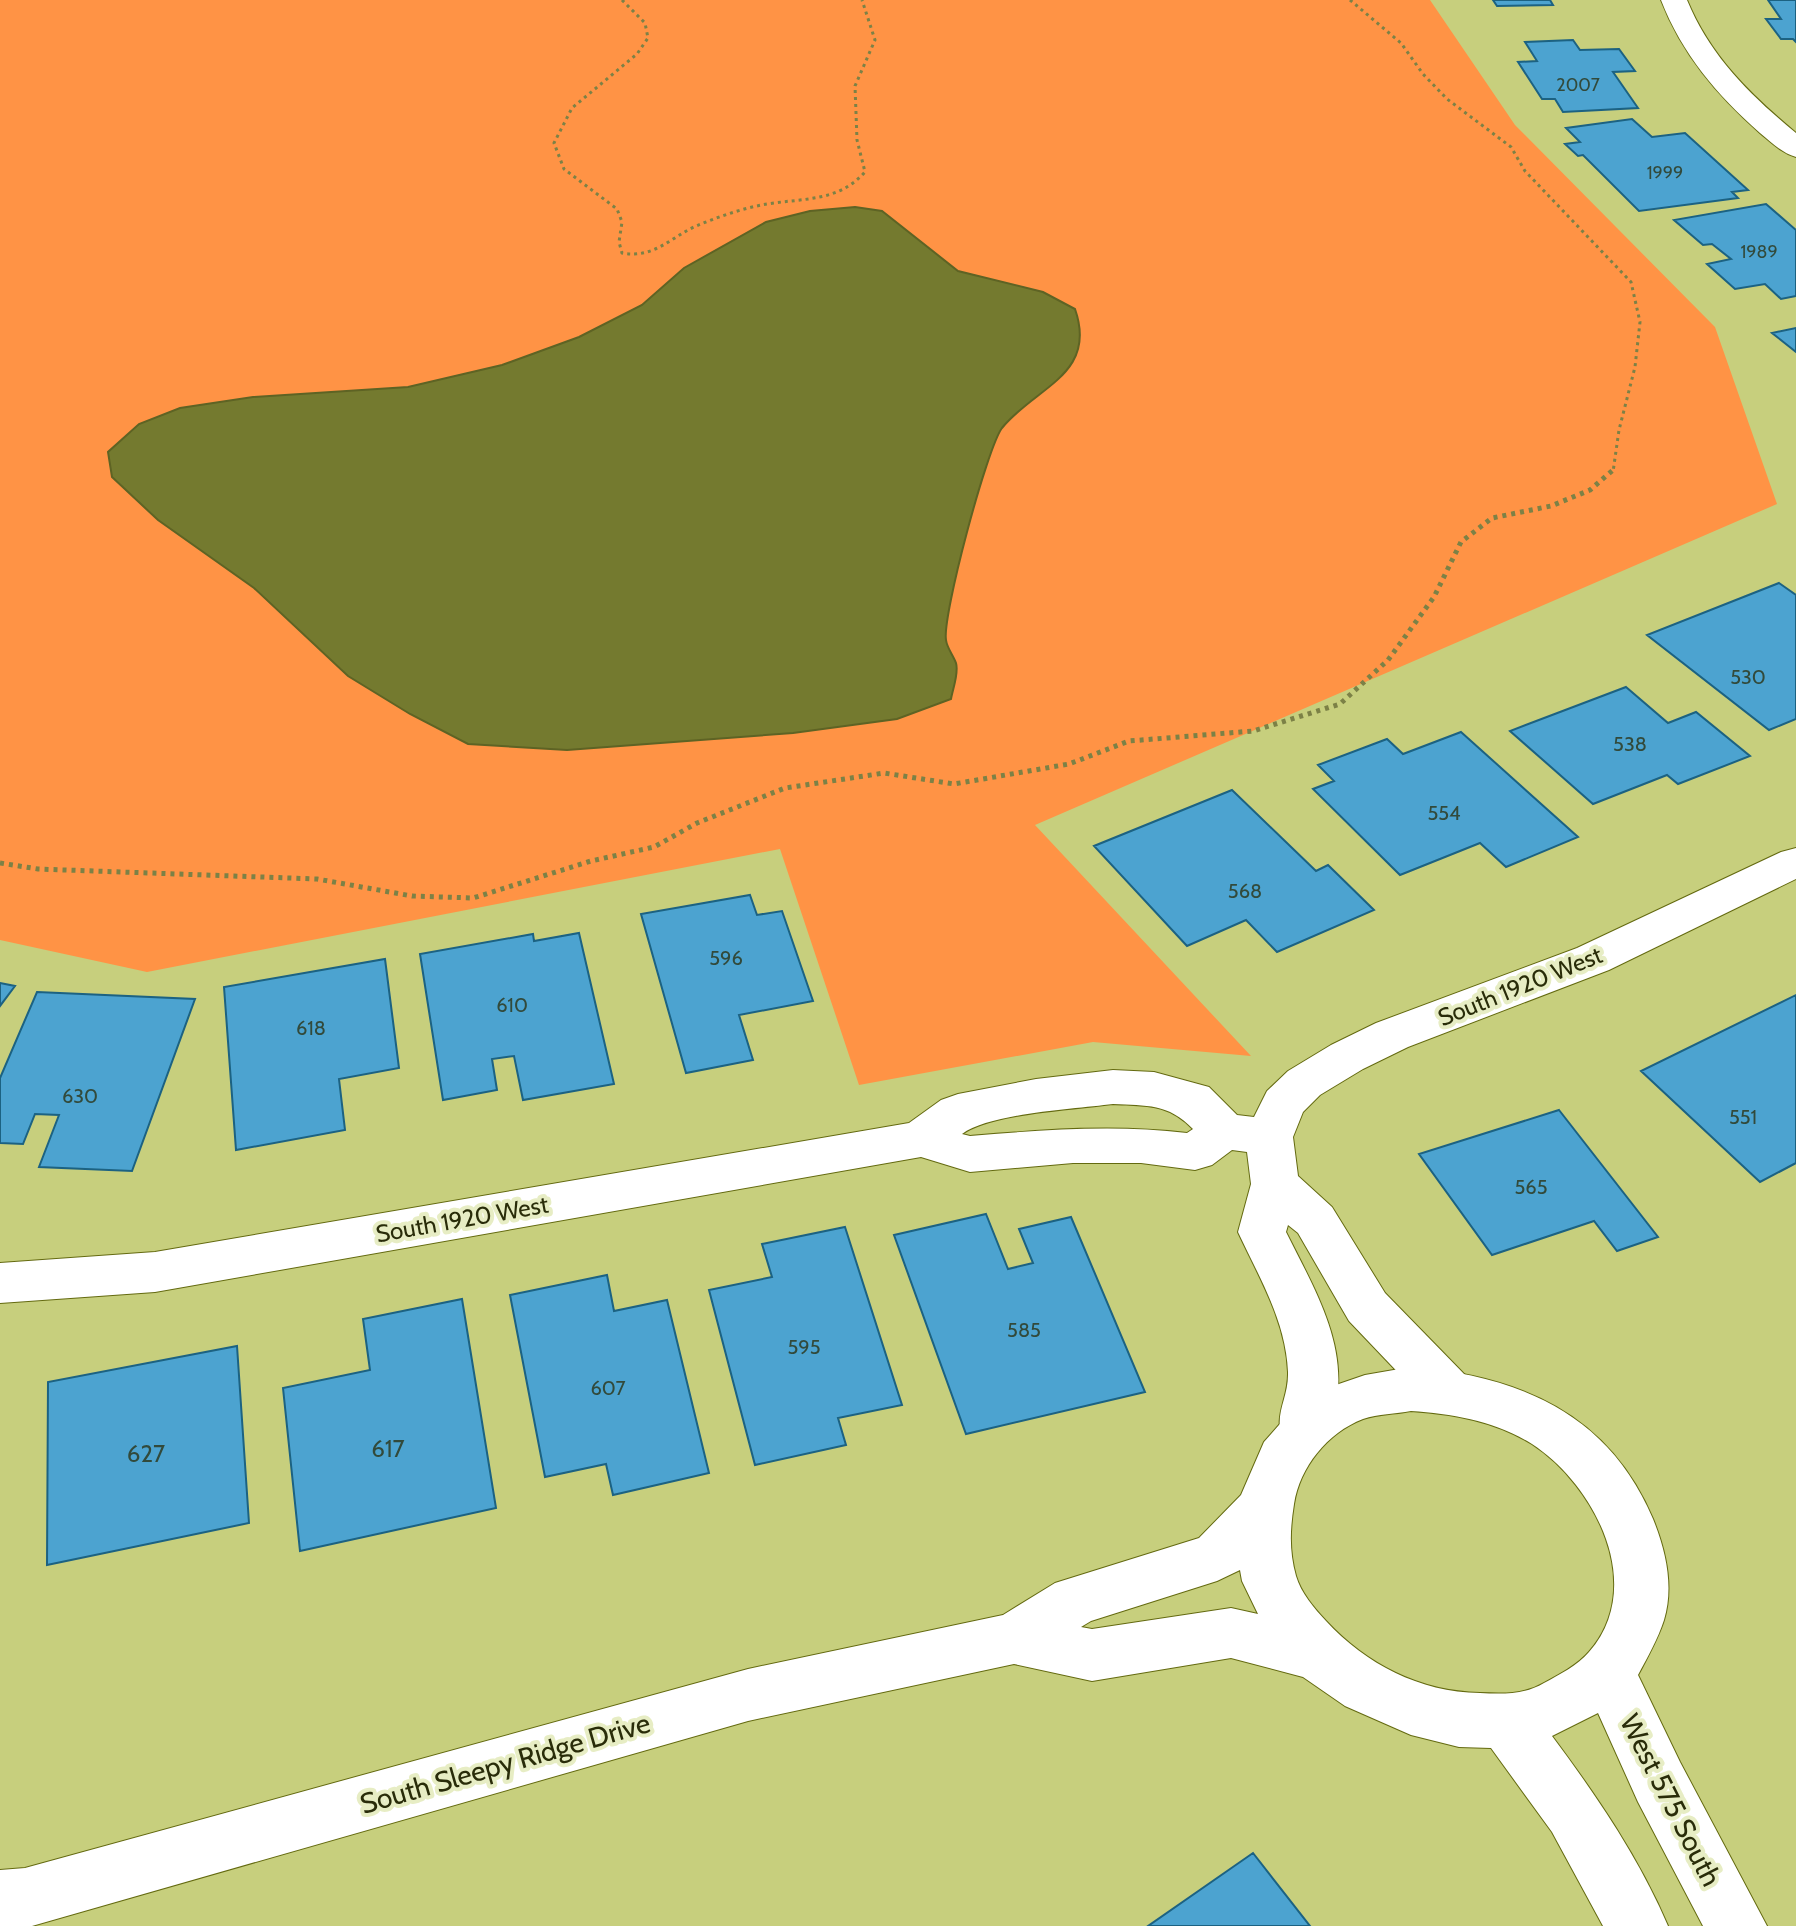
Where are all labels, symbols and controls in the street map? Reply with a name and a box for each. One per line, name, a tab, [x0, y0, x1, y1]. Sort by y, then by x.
house number: 2007	[1556, 74, 1600, 96]
house number: 1999	[1647, 162, 1683, 184]
house number: 1989	[1740, 241, 1778, 263]
house number: 530	[1730, 665, 1766, 689]
house number: 538	[1613, 732, 1647, 756]
house number: 554	[1427, 801, 1461, 825]
house number: 568	[1228, 879, 1262, 903]
street label: South 1920 West	[1434, 940, 1606, 1032]
house number: 596	[709, 946, 743, 970]
house number: 610	[496, 993, 528, 1017]
house number: 618	[296, 1016, 326, 1040]
house number: 630	[62, 1084, 98, 1108]
house number: 551	[1729, 1105, 1757, 1129]
house number: 565	[1515, 1175, 1548, 1199]
street label: South 1920 West	[374, 1190, 550, 1248]
house number: 585	[1007, 1318, 1041, 1342]
house number: 595	[788, 1335, 821, 1359]
house number: 607	[590, 1376, 626, 1400]
house number: 617	[371, 1434, 405, 1463]
house number: 627	[127, 1439, 165, 1468]
street label: South Sleepy Ridge Drive	[356, 1705, 654, 1821]
street label: West 575 South	[1613, 1708, 1729, 1892]

